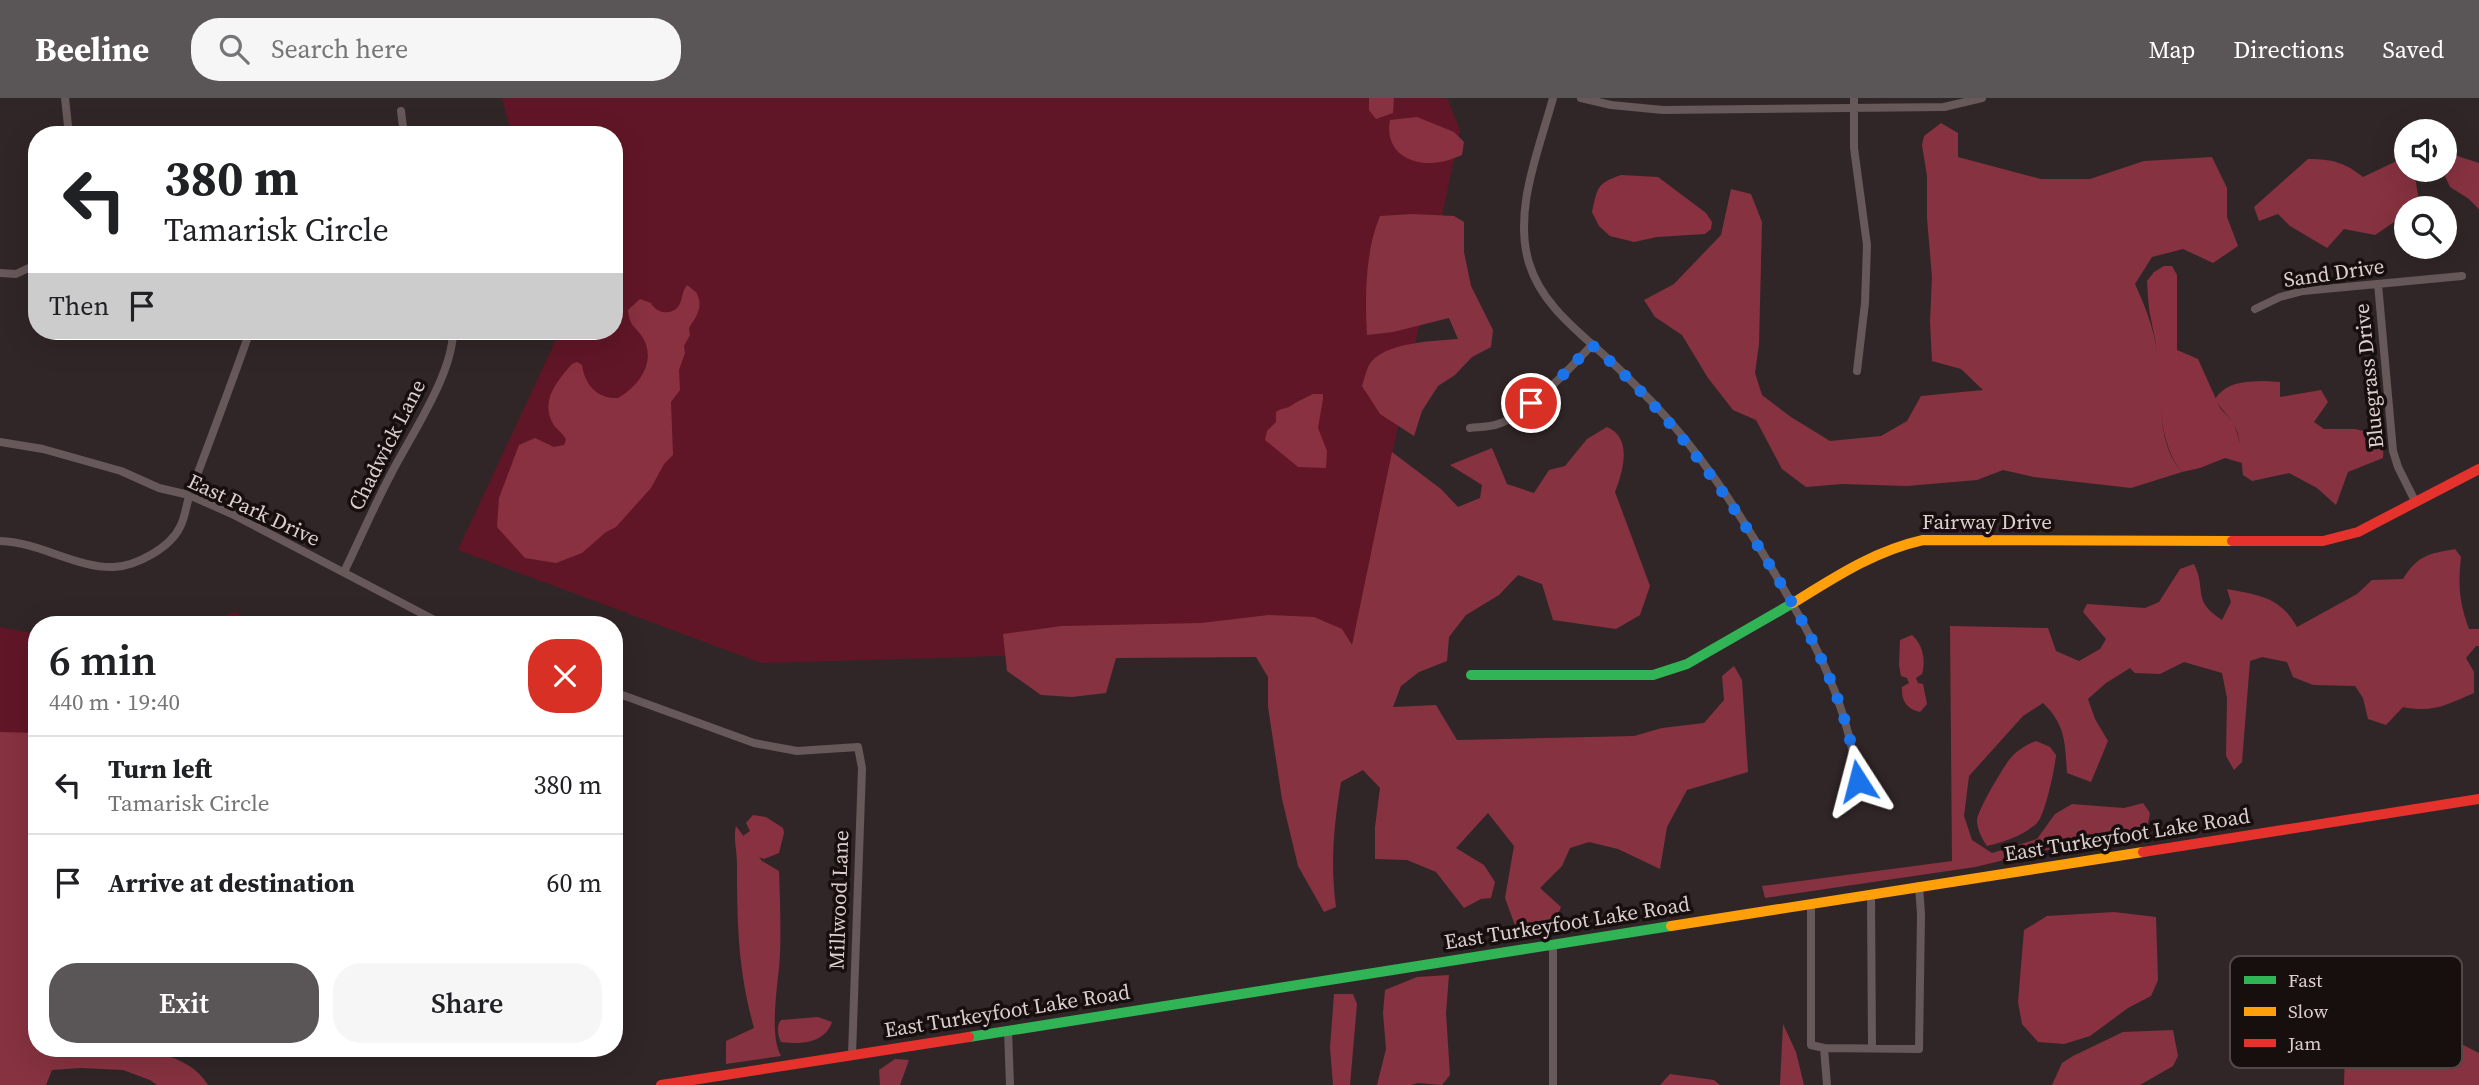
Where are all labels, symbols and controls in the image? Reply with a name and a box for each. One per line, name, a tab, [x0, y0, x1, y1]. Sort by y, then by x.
search box	[191, 18, 681, 81]
text: Beeline	[35, 27, 149, 72]
icon: search	[215, 30, 253, 68]
text: Search here	[271, 31, 408, 67]
text: Map	[2148, 33, 2195, 66]
text: Directions	[2233, 33, 2344, 66]
text: Saved	[2382, 33, 2444, 66]
map controls	[2394, 119, 2457, 259]
button: sound	[2394, 119, 2457, 182]
text: 380 m	[164, 144, 299, 211]
icon: left	[49, 154, 140, 245]
button: search	[2394, 196, 2457, 259]
text: Tamarisk Circle	[164, 208, 389, 252]
street label: Sand Drive	[2282, 251, 2386, 294]
icon: arrive	[123, 287, 161, 325]
text: Then	[49, 288, 109, 324]
street label: Bluegrass Drive	[2346, 302, 2391, 450]
pin	[1501, 373, 1561, 433]
street label: Chadwick Lane	[341, 374, 432, 515]
icon: arrive	[1512, 384, 1550, 422]
street label: East Park Drive	[183, 466, 325, 553]
street label: Fairway Drive	[1922, 507, 2052, 536]
text: 6 min	[49, 631, 157, 689]
button: close	[528, 639, 602, 713]
text: 440 m · 19:40	[49, 686, 180, 718]
position arrow	[1821, 744, 1895, 818]
text: Turn left	[108, 751, 212, 787]
icon: left	[49, 766, 87, 804]
text: 380 m	[534, 767, 602, 803]
text: Tamarisk Circle	[108, 787, 270, 819]
street label: East Turkeyfoot Lake Road	[2002, 801, 2252, 868]
street label: Millwood Lane	[822, 830, 855, 970]
icon: arrive	[49, 864, 87, 902]
text: Arrive at destination	[108, 865, 355, 901]
text: 60 m	[547, 865, 602, 901]
street label: East Turkeyfoot Lake Road	[1442, 889, 1692, 956]
legend	[2230, 956, 2462, 1068]
button: Exit	[49, 963, 319, 1043]
button: Share	[333, 963, 602, 1043]
text: Fast	[2288, 967, 2323, 993]
street label: East Turkeyfoot Lake Road	[882, 977, 1132, 1044]
text: Slow	[2288, 998, 2329, 1024]
text: Jam	[2287, 1030, 2321, 1056]

